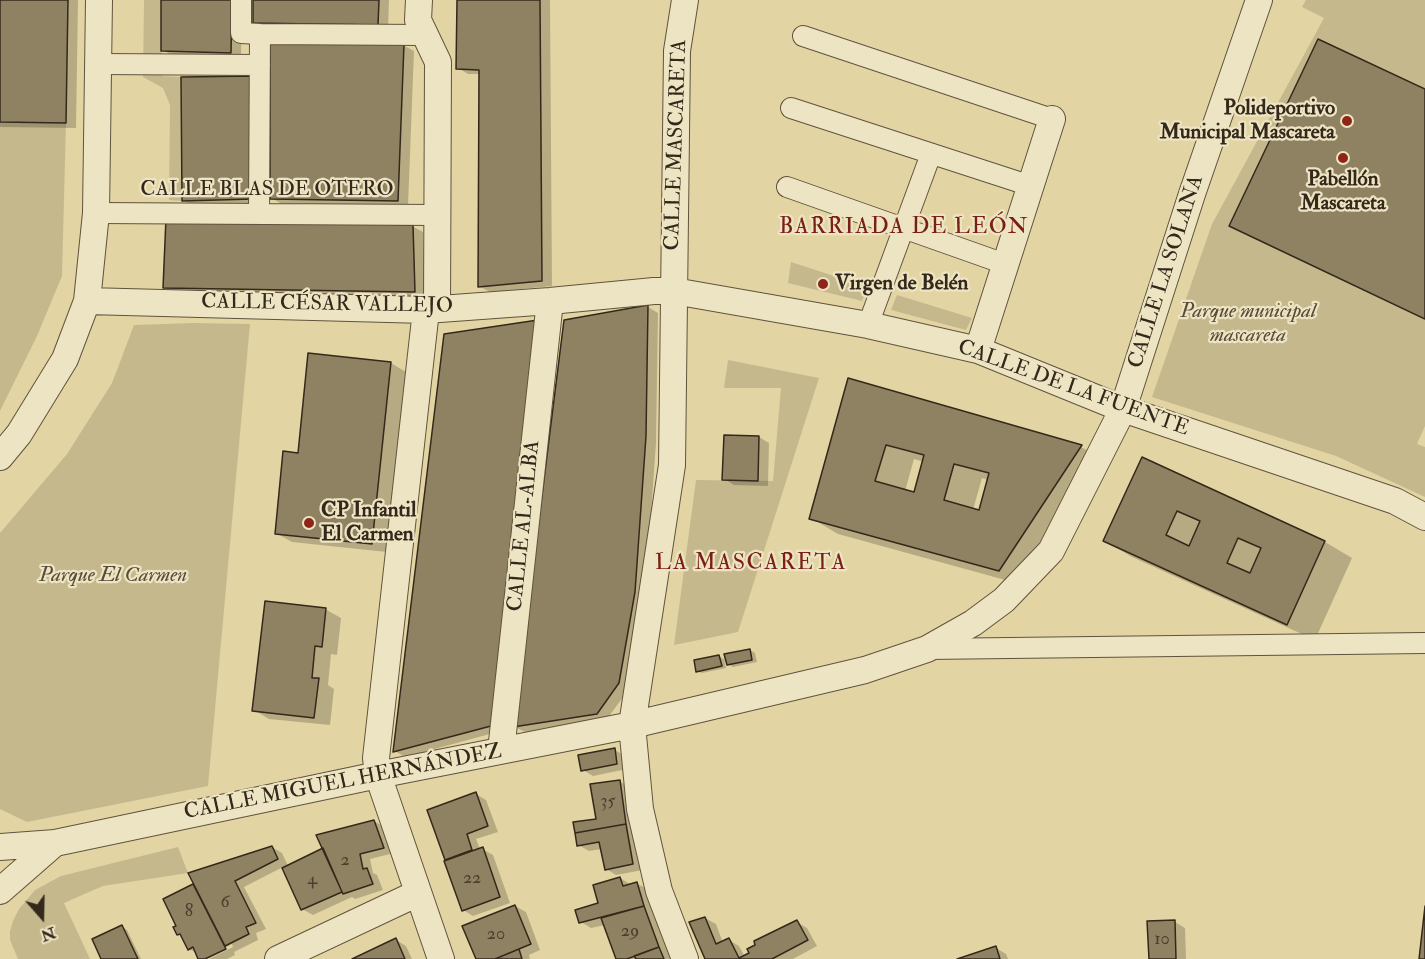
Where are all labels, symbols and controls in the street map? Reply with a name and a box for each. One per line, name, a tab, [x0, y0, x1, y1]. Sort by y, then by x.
street label: CALLE MASCARETA	[661, 39, 693, 251]
place label: Polideportivo Municipal Mascareta	[1160, 96, 1335, 146]
marker: Polideportivo Municipal Mascareta	[1340, 114, 1354, 128]
marker: Pabellón Mascareta	[1336, 151, 1350, 165]
place label: Pabellón Mascareta	[1300, 167, 1386, 217]
street label: CALLE LA SOLANA	[1124, 172, 1210, 372]
street label: CALLE BLAS DE OTERO	[140, 177, 394, 203]
district label: BARRIADA DE LEÓN	[779, 215, 1029, 241]
place label: Virgen de Belén	[835, 271, 968, 297]
marker: Virgen de Belén	[816, 277, 830, 291]
street label: CALLE CÉSAR VALLEJO	[201, 290, 453, 320]
park label: Parque municipal mascareta	[1180, 299, 1316, 349]
street label: CALLE DE LA FUENTE	[954, 335, 1192, 443]
street label: CALLE AL-ALBA	[503, 439, 547, 613]
place label: CP Infantil El Carmen	[321, 498, 416, 548]
marker: CP Infantil El Carmen	[302, 516, 316, 530]
district label: LA MASCARETA	[655, 551, 847, 577]
park label: Parque El Carmen	[39, 563, 187, 589]
street label: CALLE MIGUEL HERNÁNDEZ	[182, 740, 504, 826]
house number: 35	[601, 791, 615, 813]
house number: 2	[340, 850, 350, 872]
house number: 22	[463, 868, 481, 890]
house number: 4	[307, 869, 317, 891]
north arrow	[12, 887, 72, 947]
house number: 6	[220, 892, 230, 914]
house number: 8	[185, 901, 193, 923]
house number: 29	[621, 921, 639, 943]
text: N	[38, 922, 58, 946]
house number: 20	[487, 924, 505, 946]
house number: 10	[1154, 929, 1170, 951]

